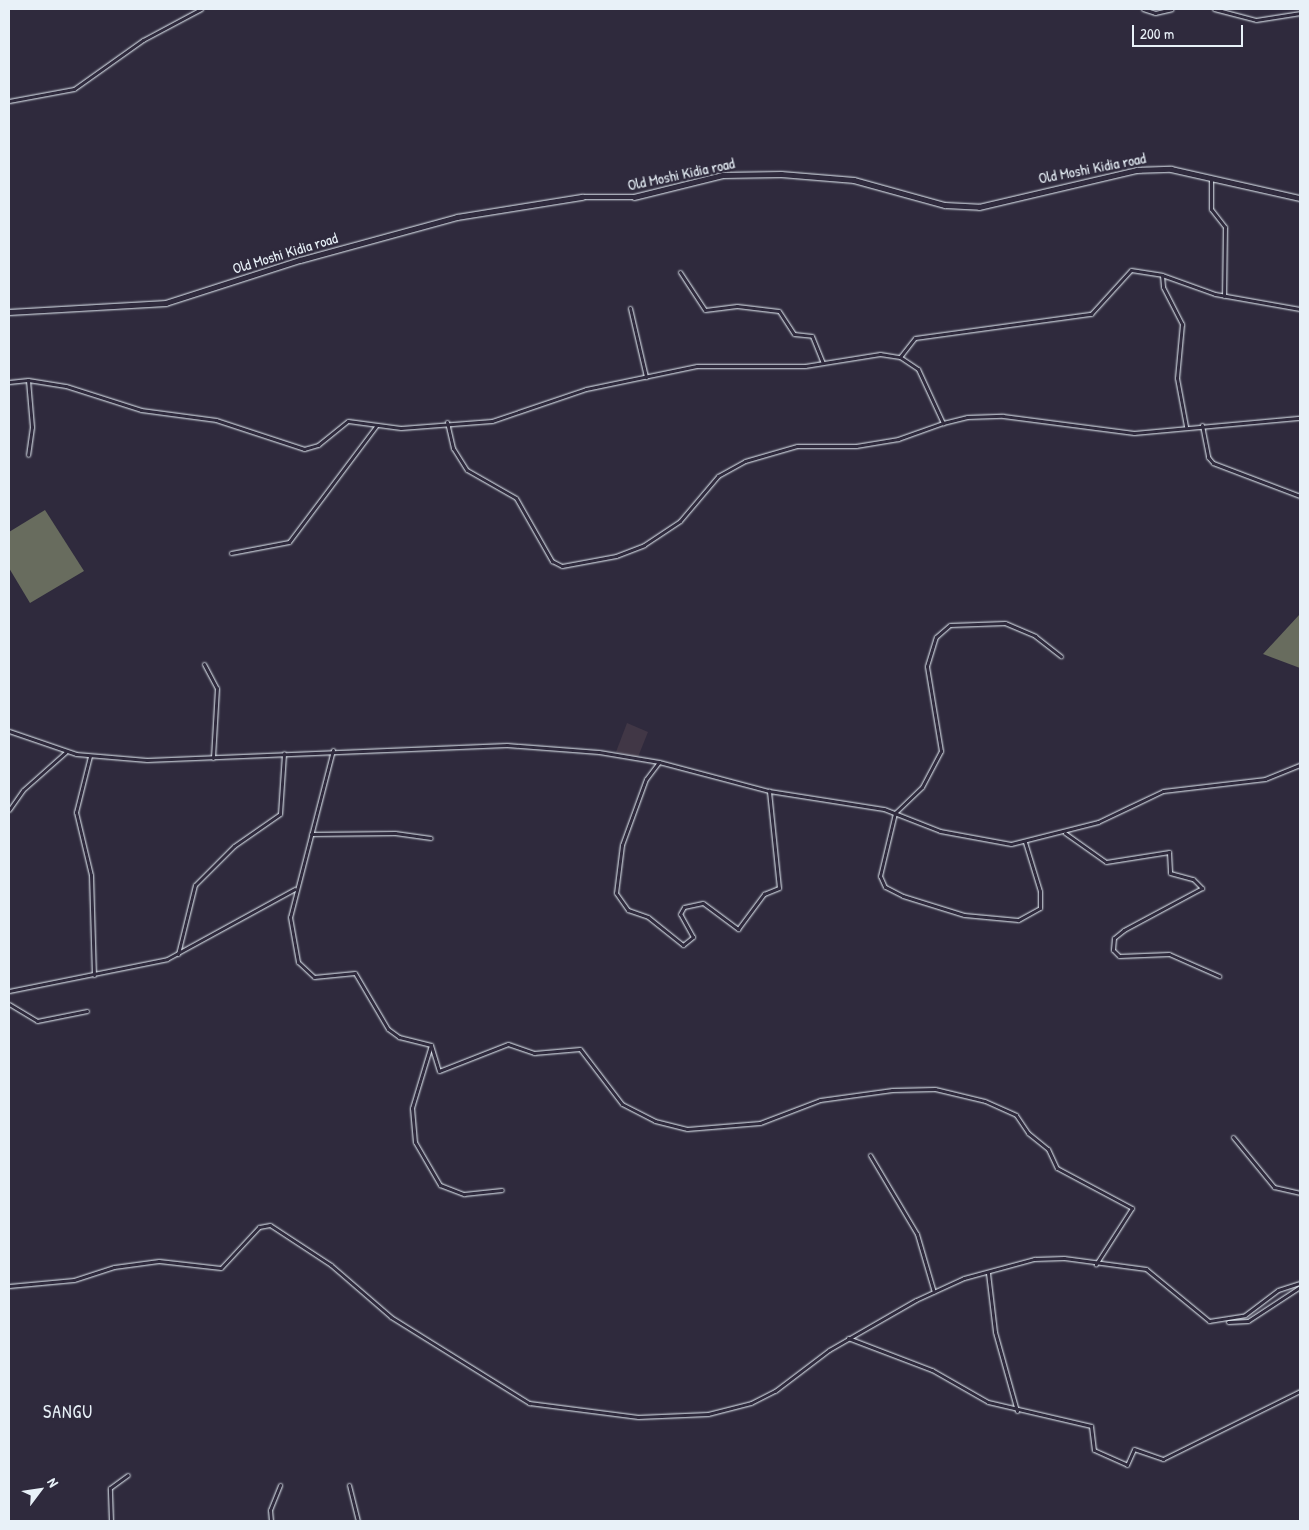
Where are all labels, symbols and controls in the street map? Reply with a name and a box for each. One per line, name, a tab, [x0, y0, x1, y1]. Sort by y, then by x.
scale bar	[1134, 15, 1245, 47]
text: 200 m	[1140, 23, 1174, 44]
street label: Old Moshi Kidia road	[1037, 149, 1147, 187]
street label: Old Moshi Kidia road	[626, 154, 736, 194]
street label: Old Moshi Kidia road	[230, 228, 340, 278]
district label: SANGU	[42, 1401, 94, 1423]
north arrow	[15, 1465, 65, 1515]
text: N	[43, 1474, 63, 1490]

